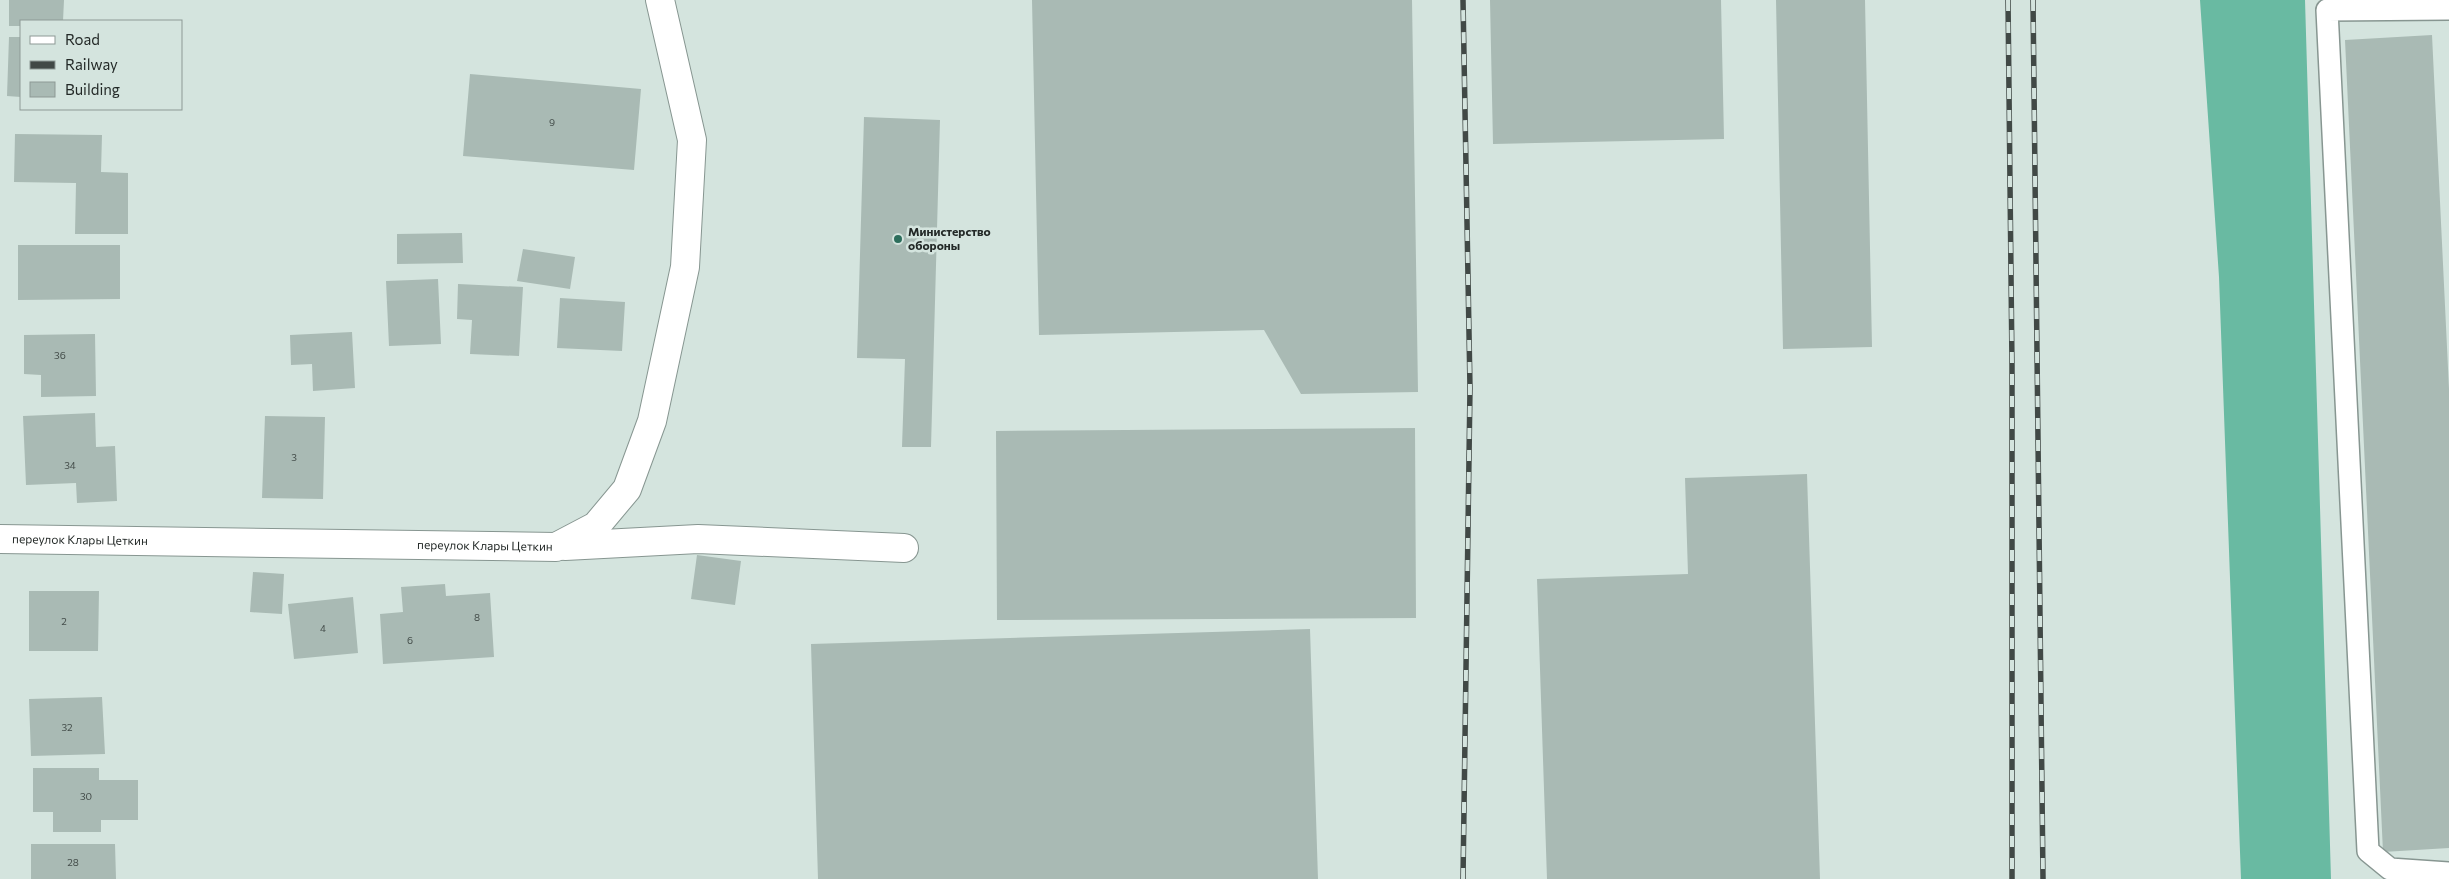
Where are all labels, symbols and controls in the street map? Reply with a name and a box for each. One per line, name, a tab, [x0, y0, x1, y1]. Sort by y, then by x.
legend	[20, 20, 182, 110]
text: Road	[65, 30, 100, 48]
text: Railway	[65, 55, 118, 73]
text: Building	[65, 80, 120, 98]
house number: 9	[549, 116, 555, 128]
place label: Министерство обороны	[908, 224, 991, 252]
marker: Министерство обороны	[892, 233, 904, 245]
house number: 36	[54, 349, 66, 361]
house number: 3	[291, 451, 297, 463]
house number: 34	[64, 459, 76, 471]
street label: переулок Клары Цеткин	[12, 531, 148, 547]
street label: переулок Клары Цеткин	[417, 537, 553, 553]
house number: 8	[474, 611, 480, 623]
house number: 2	[61, 615, 67, 627]
house number: 4	[320, 622, 326, 634]
house number: 6	[407, 634, 413, 646]
house number: 32	[61, 721, 73, 733]
house number: 30	[80, 790, 92, 802]
house number: 28	[67, 856, 79, 868]

